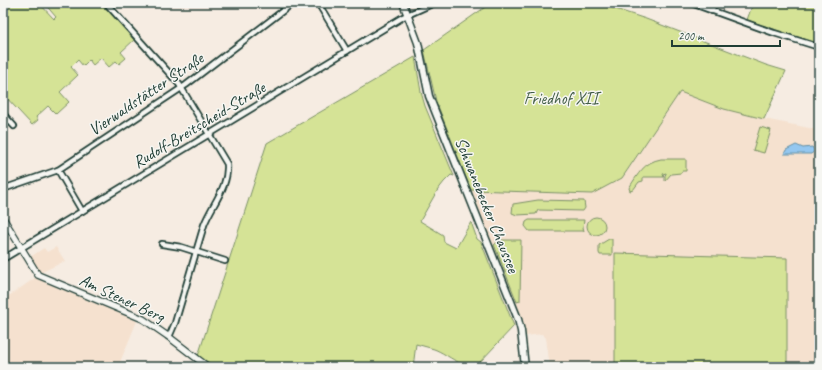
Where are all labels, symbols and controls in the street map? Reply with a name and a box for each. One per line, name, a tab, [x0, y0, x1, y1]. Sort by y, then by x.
scale bar	[672, 22, 780, 48]
text: 200 m	[678, 28, 705, 44]
street label: Vierwaldstätter Straße	[85, 47, 209, 140]
street label: Rudolf-Breitscheid-Straße	[129, 76, 270, 173]
park label: Friedhof XII	[524, 88, 602, 109]
street label: Schwanebecker Chaussee	[450, 134, 524, 277]
street label: Am Stener Berg	[76, 269, 169, 327]

